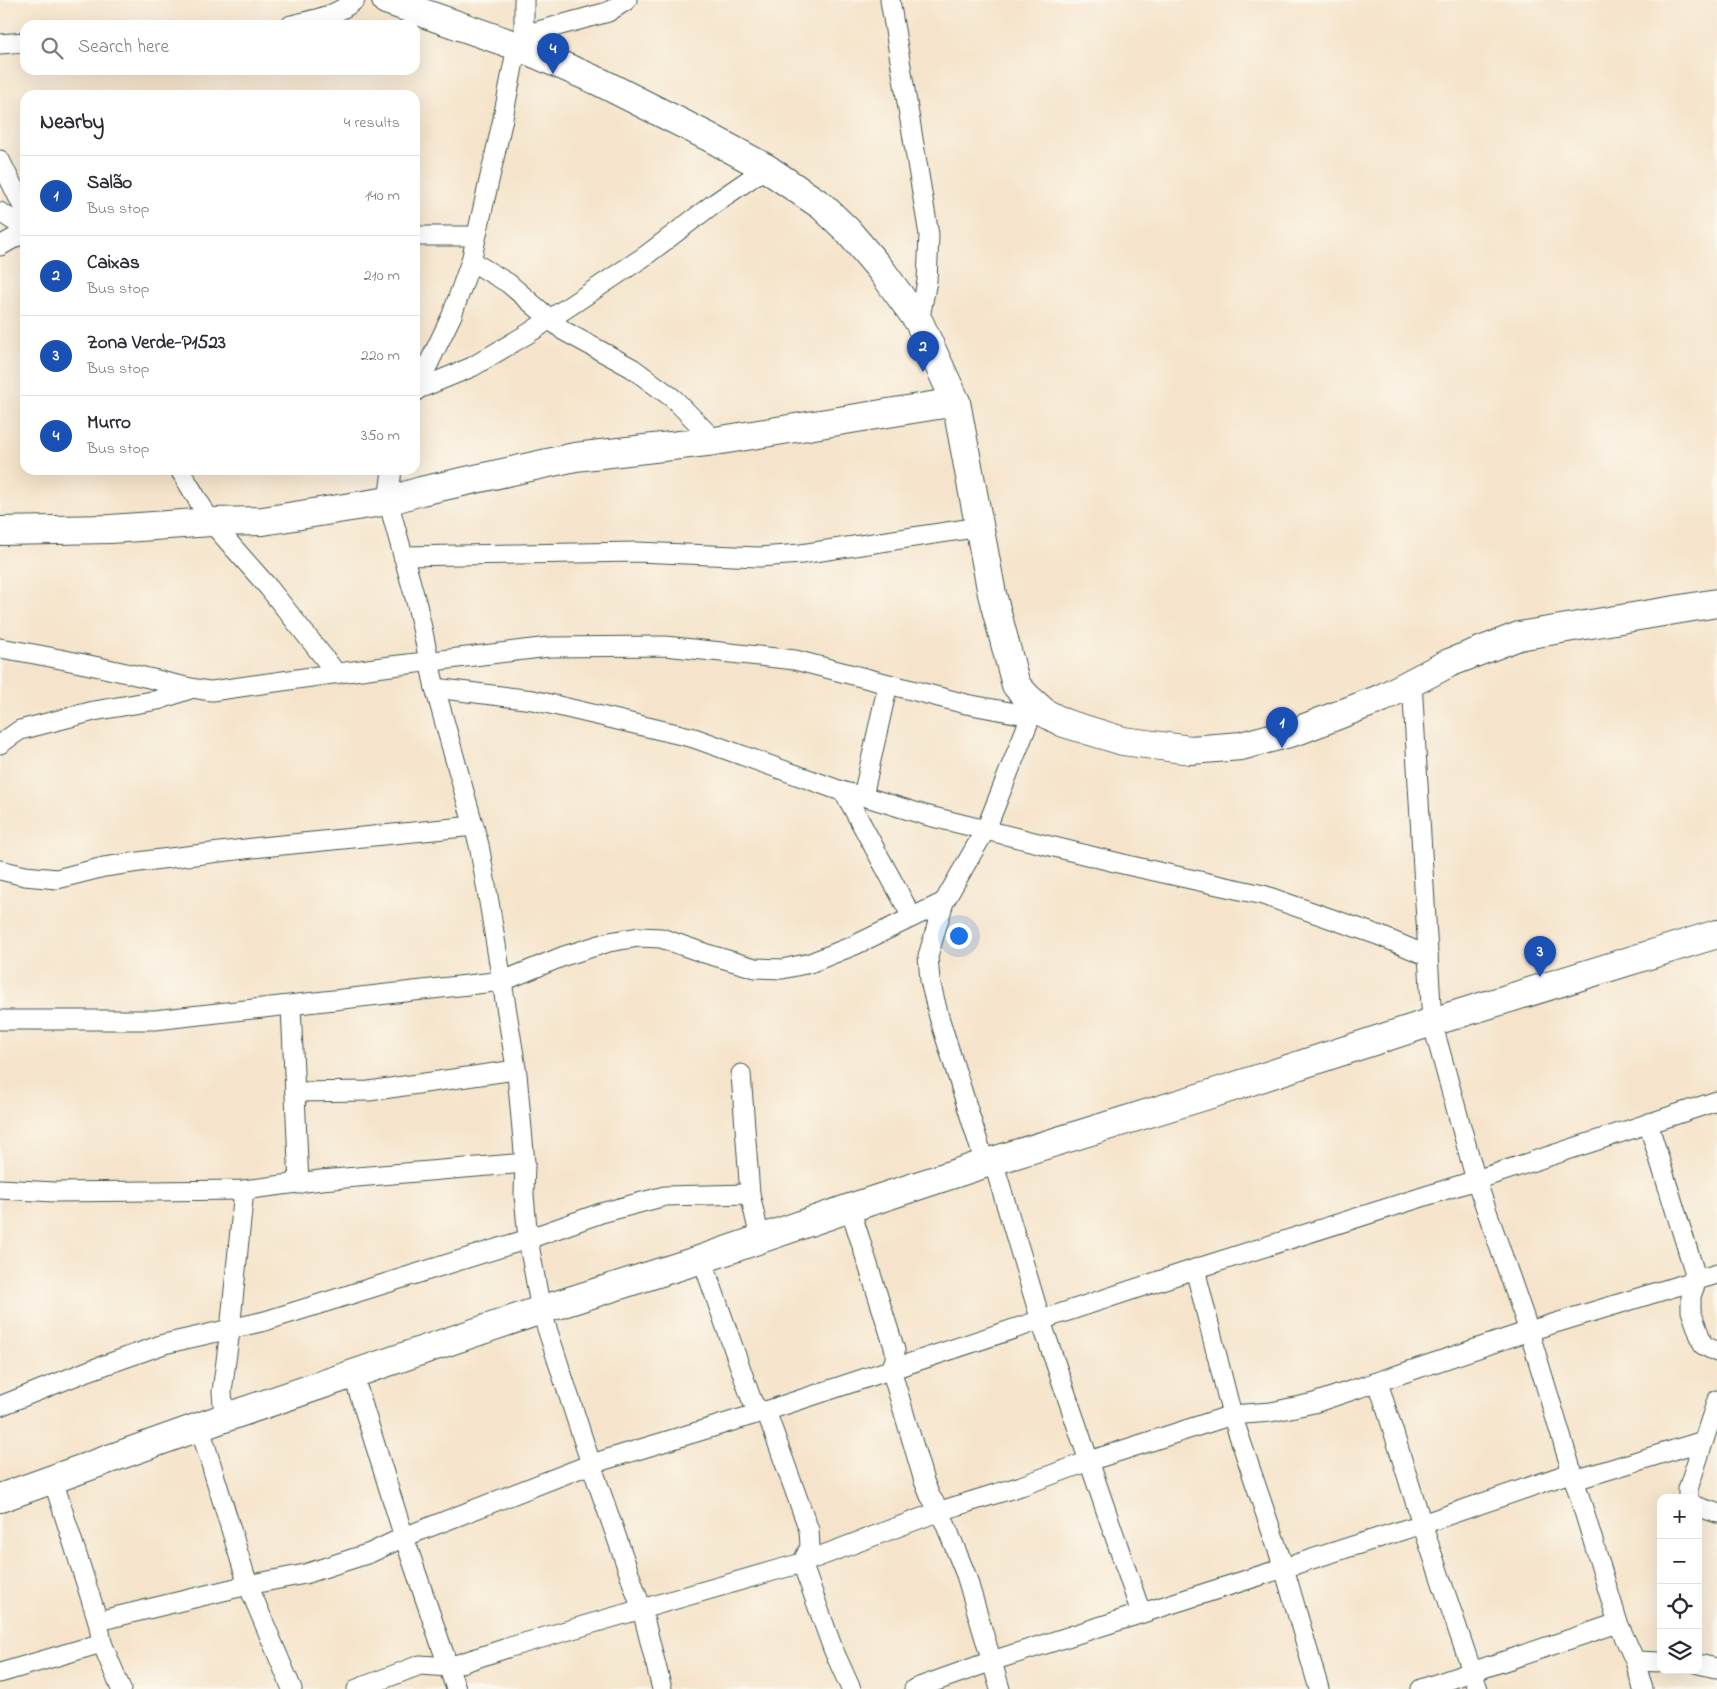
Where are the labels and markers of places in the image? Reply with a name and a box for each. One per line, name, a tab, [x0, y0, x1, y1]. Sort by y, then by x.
pin: 4	[537, 33, 569, 74]
pin: 2	[907, 331, 939, 372]
pin: 1	[1266, 707, 1298, 748]
pin: 3	[1524, 936, 1556, 977]

